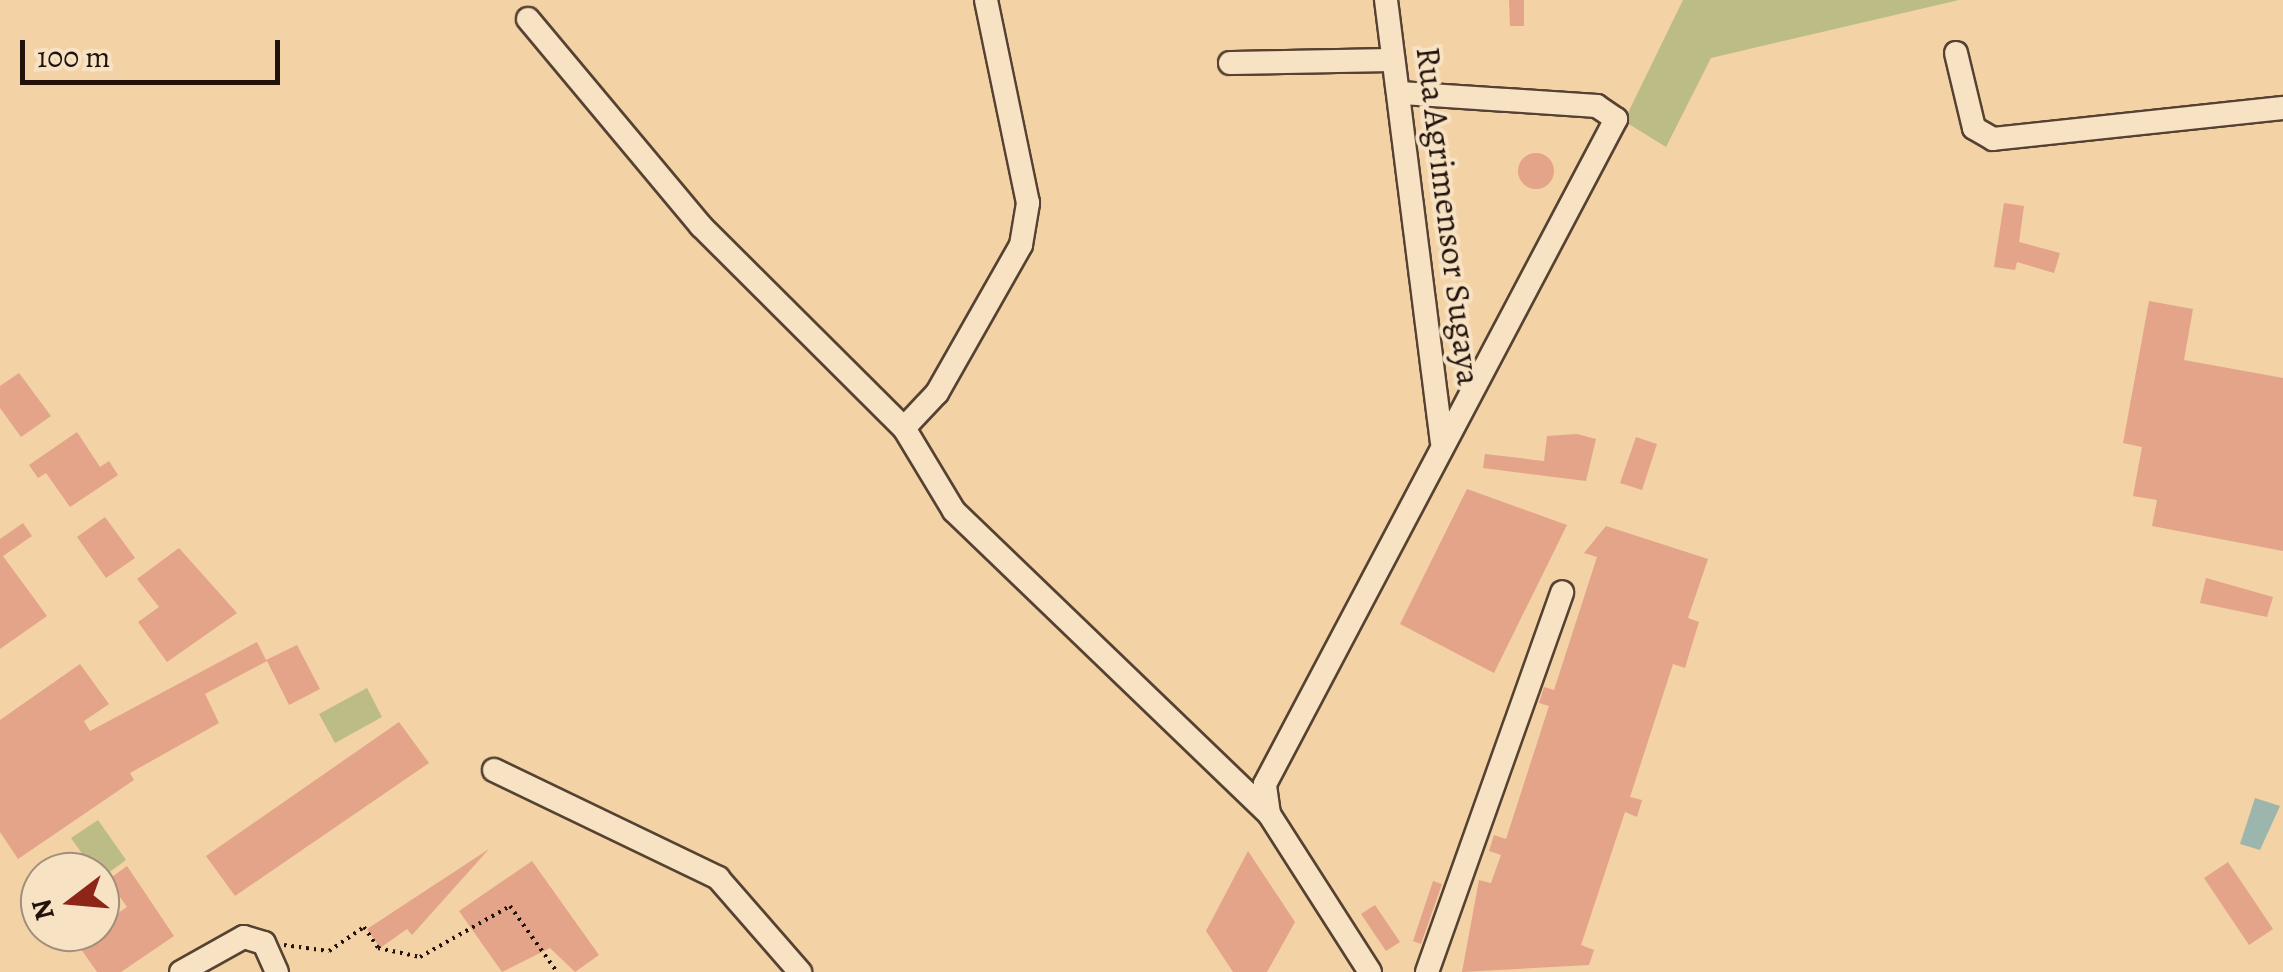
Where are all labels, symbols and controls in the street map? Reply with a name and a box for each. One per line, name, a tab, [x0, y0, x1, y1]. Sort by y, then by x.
scale bar	[25, 20, 285, 82]
text: 100 m	[37, 37, 110, 77]
street label: Rua Agrimensor Sugaya	[1407, 44, 1491, 388]
north arrow	[20, 852, 120, 952]
text: N	[22, 895, 64, 925]

